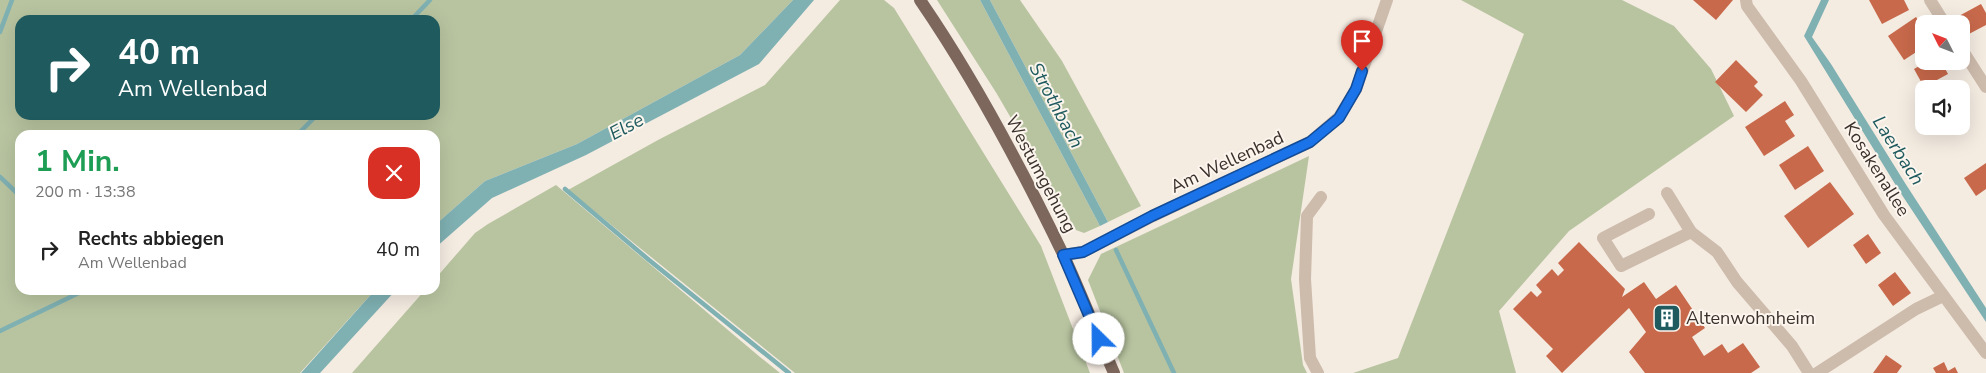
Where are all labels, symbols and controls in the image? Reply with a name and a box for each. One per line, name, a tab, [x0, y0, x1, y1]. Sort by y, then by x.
north arrow	[1915, 15, 1970, 70]
map controls	[1915, 15, 1970, 135]
pin	[1341, 20, 1383, 71]
icon: arrive	[1348, 27, 1376, 55]
text: 40 m	[118, 29, 200, 76]
icon: right	[35, 35, 100, 100]
water label: Strothbach	[1023, 58, 1090, 153]
text: Am Wellenbad	[118, 74, 268, 104]
button: sound	[1915, 80, 1970, 135]
water label: Else	[605, 107, 648, 147]
street label: Westumgehung	[1000, 111, 1082, 237]
water label: Laerbach	[1866, 111, 1930, 190]
street label: Kosakenallee	[1838, 117, 1916, 221]
street label: Am Wellenbad	[1166, 125, 1288, 199]
text: 1 Min.	[35, 141, 120, 182]
button: close	[368, 147, 420, 199]
text: 200 m · 13:38	[35, 181, 136, 203]
text: Rechts abbiegen	[78, 226, 224, 252]
icon: right	[35, 236, 63, 264]
text: 40 m	[376, 237, 420, 263]
text: Am Wellenbad	[78, 252, 187, 274]
building icon: Altenwohnheim	[1652, 303, 1682, 333]
place label: Altenwohnheim	[1686, 306, 1815, 330]
position arrow	[1072, 312, 1124, 364]

